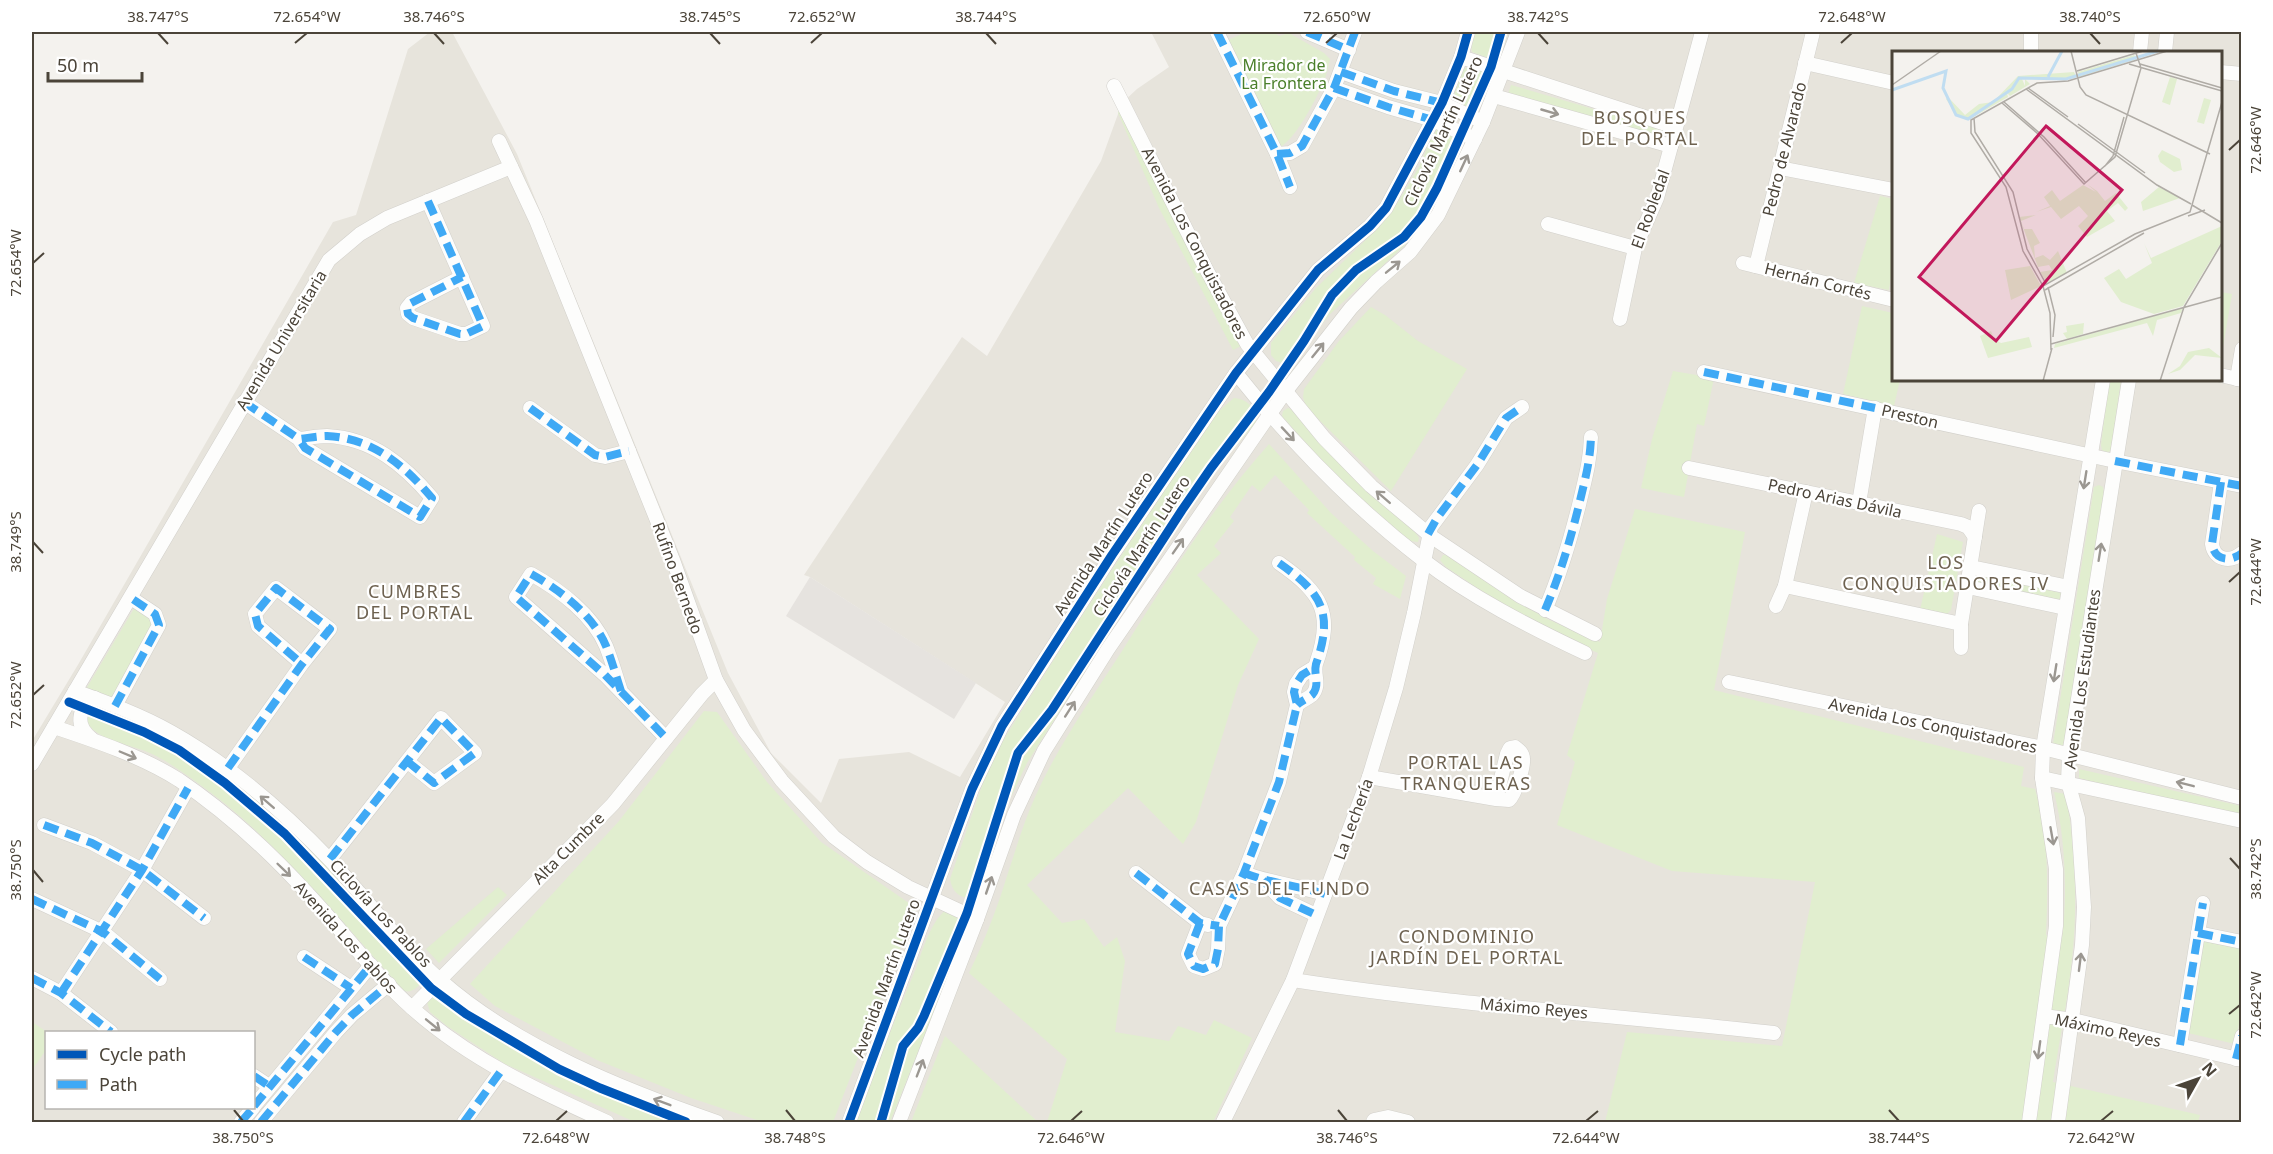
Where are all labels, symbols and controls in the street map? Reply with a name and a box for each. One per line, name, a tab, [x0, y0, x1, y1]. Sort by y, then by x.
text: 38.747°S	[127, 6, 189, 26]
text: 72.654°W	[273, 6, 341, 26]
text: 38.746°S	[403, 6, 465, 26]
text: 38.745°S	[679, 6, 741, 26]
text: 72.652°W	[788, 6, 856, 26]
text: 38.744°S	[955, 6, 1017, 26]
text: 72.650°W	[1303, 6, 1371, 26]
text: 38.742°S	[1507, 6, 1569, 26]
text: 72.648°W	[1818, 6, 1886, 26]
text: 38.740°S	[2059, 6, 2121, 26]
scale bar	[48, 45, 142, 83]
inset map	[1892, 51, 2222, 381]
street label: Ciclovía Martín Lutero	[1398, 52, 1488, 210]
text: 50 m	[57, 53, 99, 77]
park label: Mirador de La Frontera	[1241, 54, 1327, 94]
street label: Pedro de Alvarado	[1757, 79, 1811, 219]
district label: BOSQUES DEL PORTAL	[1581, 105, 1699, 150]
text: 72.646°W	[2245, 106, 2265, 174]
one-way arrow	[1540, 107, 1559, 118]
street label: Avenida Los Conquistadores	[1137, 143, 1253, 343]
one-way arrow	[1459, 154, 1471, 172]
street label: El Robledal	[1626, 166, 1674, 252]
text: 72.654°W	[5, 229, 25, 297]
street label: Hernán Cortés	[1762, 257, 1874, 305]
one-way arrow	[1384, 261, 1400, 274]
street label: Avenida Universitaria	[230, 266, 332, 414]
one-way arrow	[1312, 342, 1325, 358]
street label: Preston	[1879, 399, 1941, 433]
one-way arrow	[1281, 426, 1295, 441]
street label: Avenida Martín Lutero	[1048, 467, 1158, 619]
one-way arrow	[2080, 470, 2091, 490]
street label: Ciclovía Martín Lutero	[1087, 471, 1195, 621]
street label: Pedro Arias Dávila	[1766, 473, 1904, 523]
one-way arrow	[1376, 490, 1391, 504]
text: 38.749°S	[5, 511, 25, 573]
street label: Rufino Bernedo	[648, 519, 708, 637]
text: 72.644°W	[2245, 538, 2265, 606]
one-way arrow	[1172, 539, 1184, 555]
one-way arrow	[2095, 543, 2106, 563]
district label: LOS CONQUISTADORES IV	[1842, 550, 2050, 595]
district label: CUMBRES DEL PORTAL	[356, 579, 474, 624]
street label: Avenida Los Estudiantes	[2058, 587, 2106, 771]
text: 72.652°W	[5, 661, 25, 729]
one-way arrow	[2049, 663, 2060, 682]
street label: Avenida Los Conquistadores	[1827, 692, 2039, 758]
one-way arrow	[1064, 701, 1076, 718]
one-way arrow	[118, 750, 137, 761]
district label: PORTAL LAS TRANQUERAS	[1400, 750, 1532, 795]
street label: La Lechería	[1328, 775, 1378, 863]
one-way arrow	[2176, 777, 2195, 789]
one-way arrow	[260, 795, 275, 809]
street label: Alta Cumbre	[527, 807, 609, 889]
one-way arrow	[2047, 826, 2058, 845]
text: 38.742°S	[2245, 838, 2265, 900]
text: 38.750°S	[5, 839, 25, 901]
street label: Ciclovía Los Pablos	[325, 854, 437, 972]
one-way arrow	[276, 862, 291, 877]
street label: Avenida Los Pablos	[290, 876, 402, 998]
district label: CASAS DEL FUNDO	[1189, 876, 1371, 900]
one-way arrow	[984, 877, 995, 895]
street label: Avenida Martín Lutero	[847, 896, 925, 1060]
district label: CONDOMINIO JARDÍN DEL PORTAL	[1368, 924, 1564, 969]
one-way arrow	[2075, 952, 2086, 972]
text: 72.642°W	[2245, 971, 2265, 1039]
street label: Máximo Reyes	[1479, 992, 1589, 1024]
street label: Máximo Reyes	[2053, 1008, 2163, 1052]
one-way arrow	[425, 1019, 441, 1032]
legend	[45, 1031, 255, 1109]
one-way arrow	[2033, 1040, 2044, 1060]
text: Cycle path	[99, 1042, 186, 1066]
north arrow	[2168, 1049, 2228, 1109]
text: N	[2197, 1057, 2222, 1081]
one-way arrow	[915, 1059, 926, 1078]
text: Path	[99, 1072, 138, 1096]
one-way arrow	[653, 1096, 672, 1107]
text: 38.750°S	[212, 1127, 274, 1147]
text: 72.648°W	[522, 1127, 590, 1147]
text: 38.748°S	[764, 1127, 826, 1147]
text: 72.646°W	[1037, 1127, 1105, 1147]
text: 38.746°S	[1316, 1127, 1378, 1147]
text: 72.644°W	[1552, 1127, 1620, 1147]
text: 38.744°S	[1868, 1127, 1930, 1147]
text: 72.642°W	[2067, 1127, 2135, 1147]

